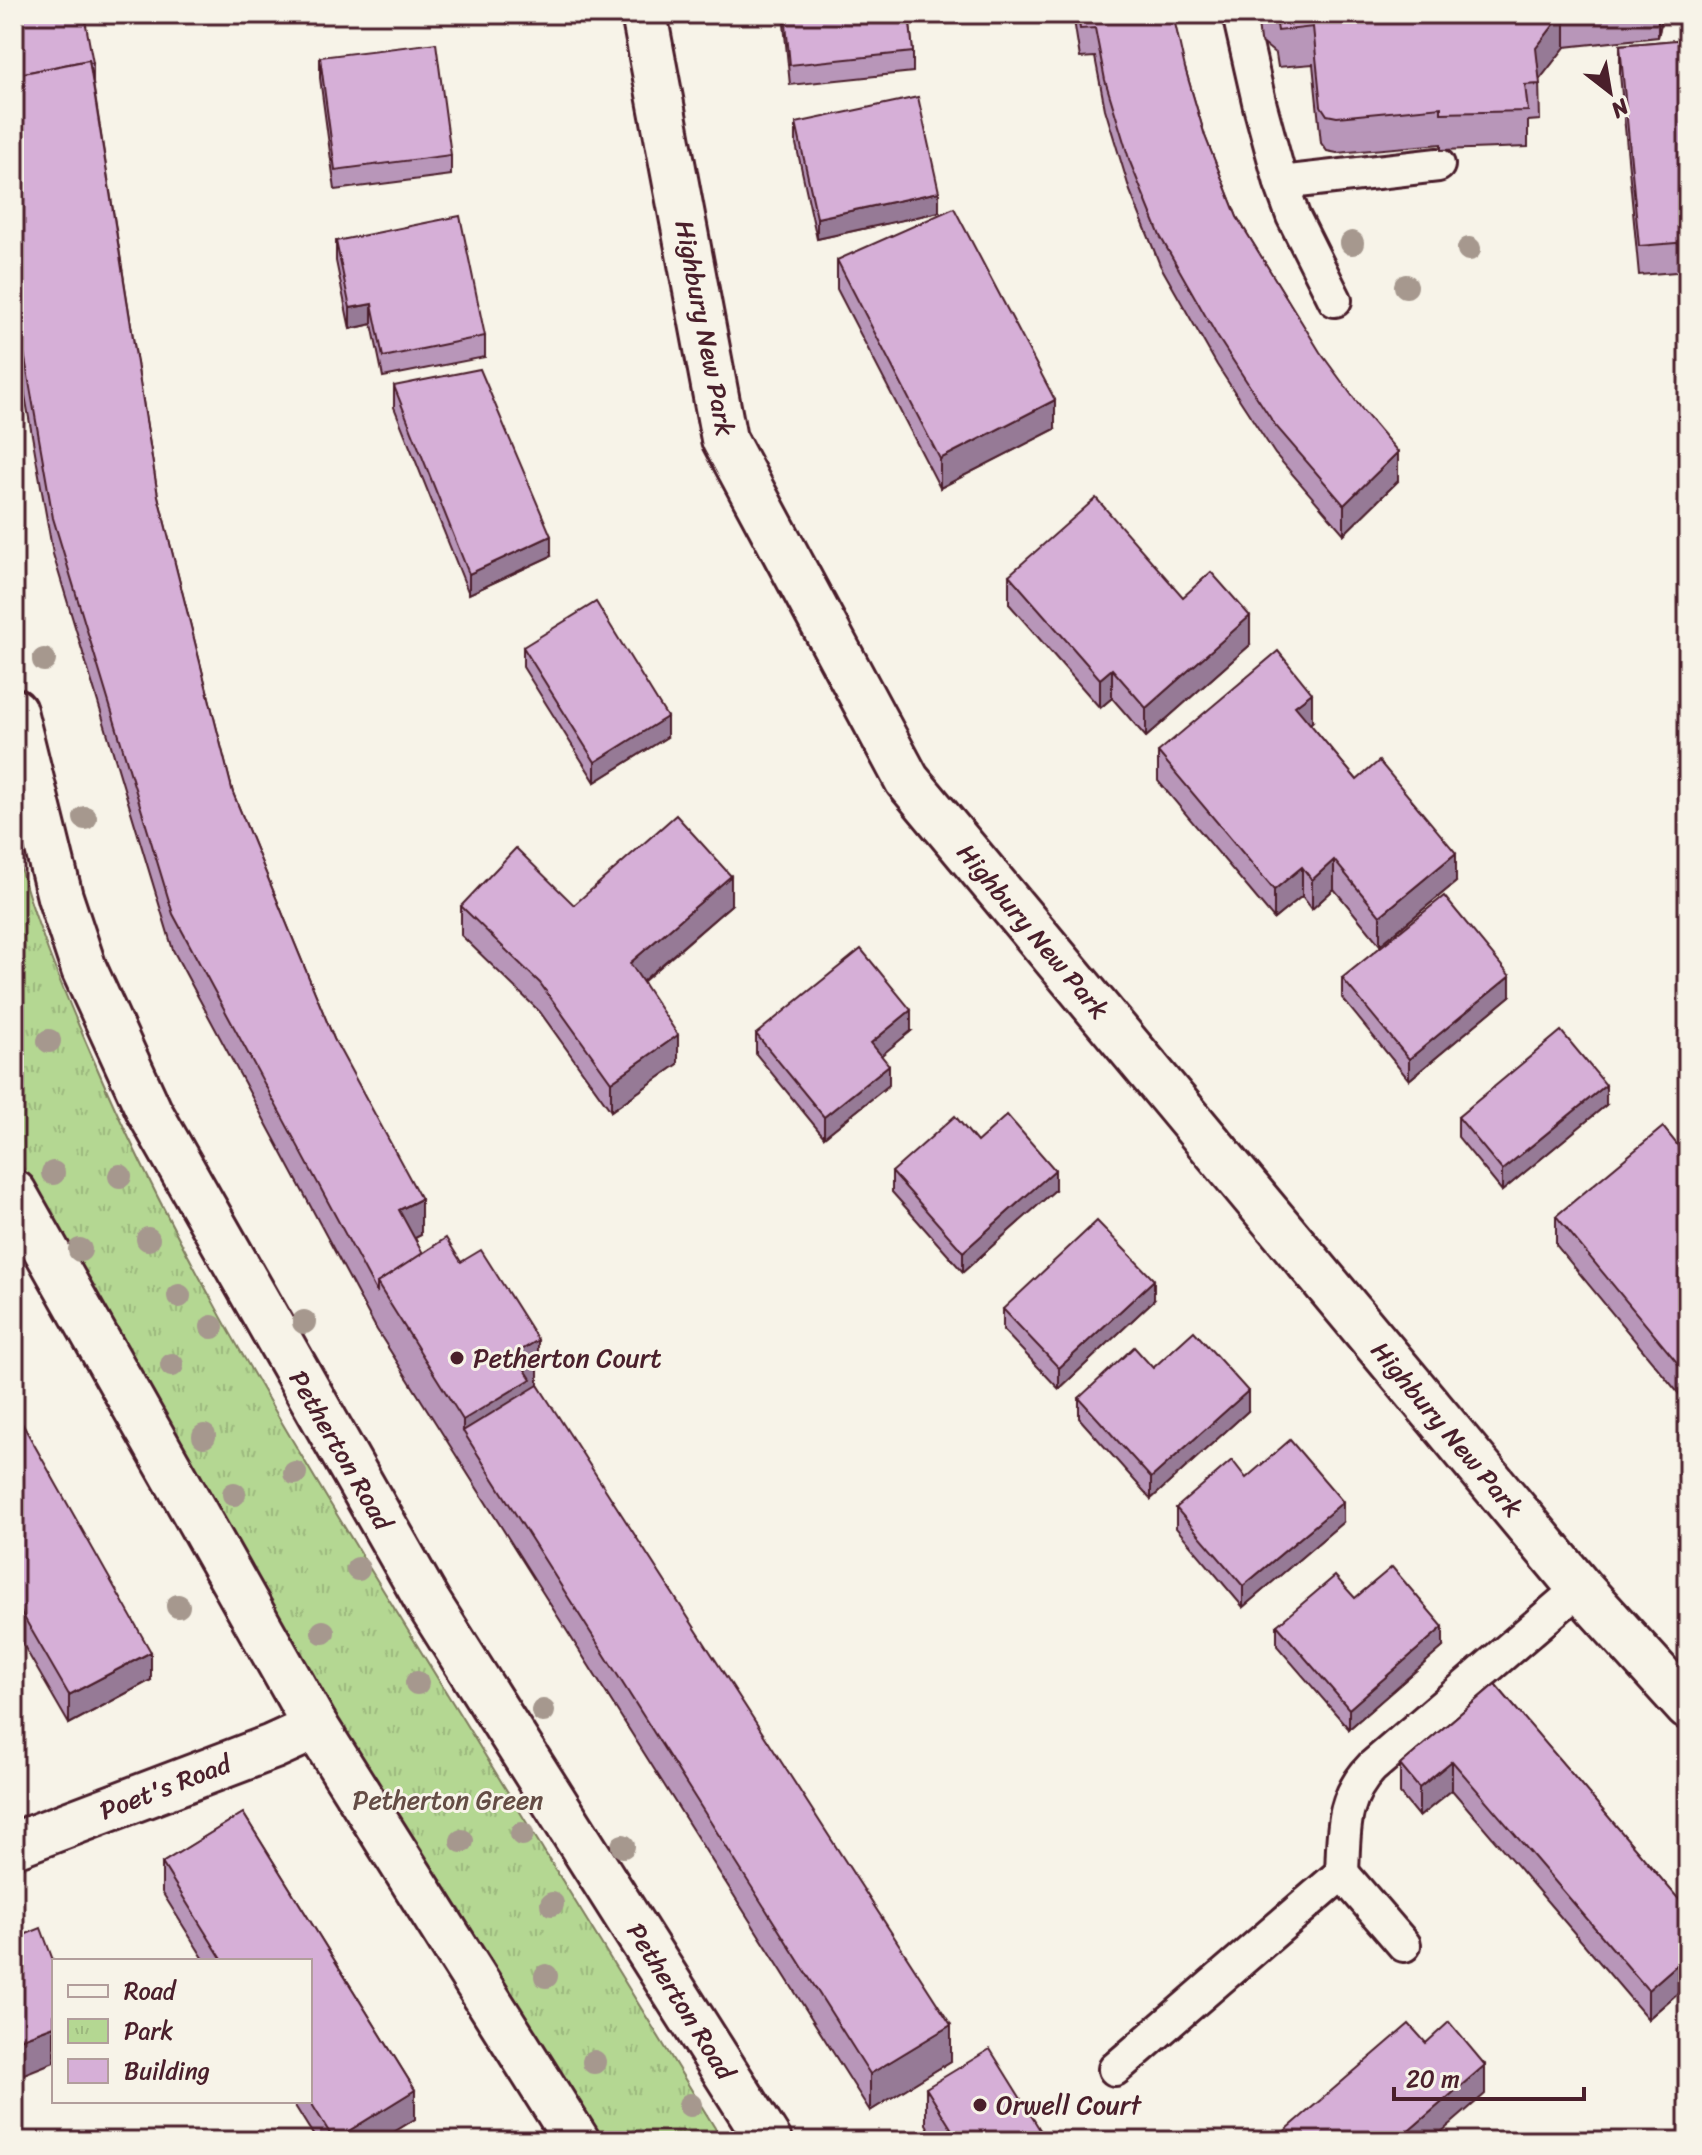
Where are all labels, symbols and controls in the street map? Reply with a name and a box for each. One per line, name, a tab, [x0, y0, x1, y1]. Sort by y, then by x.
north arrow	[1570, 52, 1650, 132]
text: N	[1603, 88, 1637, 130]
street label: Highbury New Park	[662, 216, 749, 440]
street label: Highbury New Park	[945, 832, 1121, 1030]
street label: Highbury New Park	[1359, 1330, 1535, 1528]
place label: Petherton Court	[473, 1335, 662, 1381]
marker: Petherton Court	[448, 1349, 466, 1367]
street label: Petherton Road	[276, 1361, 407, 1541]
street label: Poet's Road	[93, 1740, 240, 1833]
park label: Petherton Green	[353, 1777, 543, 1823]
street label: Petherton Road	[614, 1913, 749, 2091]
legend	[52, 1959, 312, 2103]
text: Road	[124, 1970, 178, 2012]
text: Park	[124, 2010, 173, 2052]
text: Building	[124, 2050, 210, 2092]
scale bar	[1394, 2051, 1584, 2101]
text: 20 m	[1406, 2058, 1460, 2100]
place label: Orwell Court	[996, 2082, 1142, 2128]
marker: Orwell Court	[971, 2096, 989, 2114]

